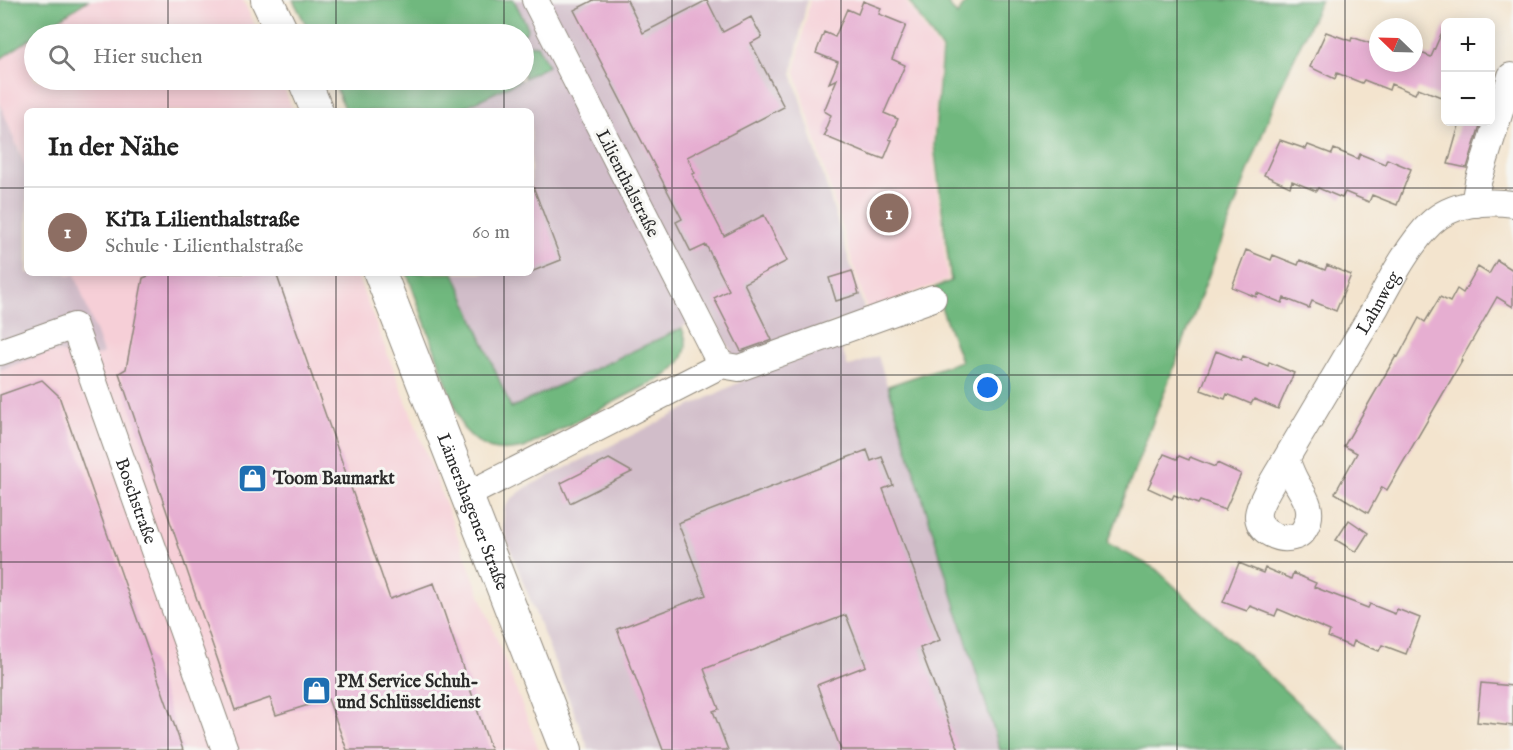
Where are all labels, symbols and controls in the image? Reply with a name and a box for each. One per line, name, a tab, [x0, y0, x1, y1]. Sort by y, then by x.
north arrow	[1369, 18, 1423, 72]
map controls	[1441, 18, 1495, 126]
button: +	[1441, 18, 1495, 72]
search box	[24, 24, 534, 90]
icon: search	[45, 41, 78, 74]
text: Hier suchen	[93, 43, 203, 71]
button: −	[1441, 72, 1495, 126]
street label: Lilienthalstraße	[590, 126, 664, 241]
text: In der Nähe	[48, 131, 179, 164]
pin: 1	[870, 190, 908, 236]
text: KiTa Lilienthalstraße	[105, 206, 300, 234]
text: 1	[64, 220, 71, 245]
text: 60 m	[472, 220, 510, 245]
text: Schule · Lilienthalstraße	[105, 234, 304, 259]
street label: Lahnweg	[1352, 267, 1406, 339]
your location	[973, 373, 1002, 402]
street label: Lämershagener Straße	[431, 430, 513, 594]
street label: Boschstraße	[109, 455, 161, 547]
shop icon: Toom Baumarkt	[236, 462, 268, 494]
place label: Toom Baumarkt	[272, 468, 396, 491]
place label: PM Service Schuh- und Schlüsseldienst	[337, 671, 481, 715]
shop icon: PM Service Schuh- und Schlüsseldienst	[300, 675, 332, 707]

